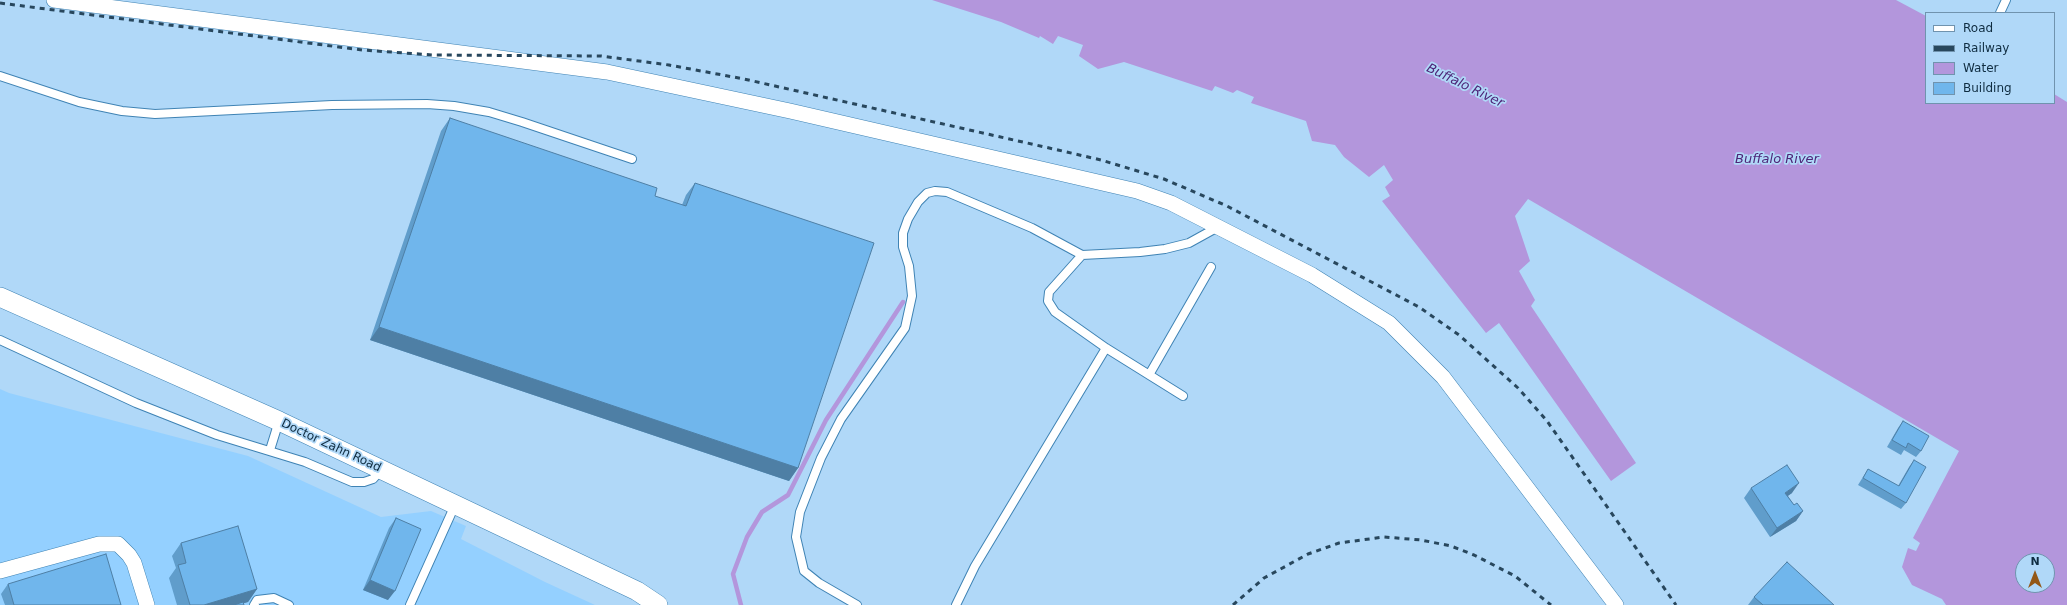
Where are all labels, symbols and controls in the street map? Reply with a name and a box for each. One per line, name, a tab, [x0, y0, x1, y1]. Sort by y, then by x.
legend	[1925, 12, 2055, 104]
text: Road	[1963, 21, 1993, 35]
text: Railway	[1963, 41, 2009, 55]
water label: Buffalo River	[1424, 61, 1506, 111]
text: Water	[1963, 61, 1998, 75]
text: Building	[1963, 81, 2012, 95]
water label: Buffalo River	[1735, 152, 1819, 168]
street label: Doctor Zahn Road	[279, 417, 383, 475]
north arrow	[2015, 553, 2055, 593]
text: N	[2030, 555, 2040, 568]

